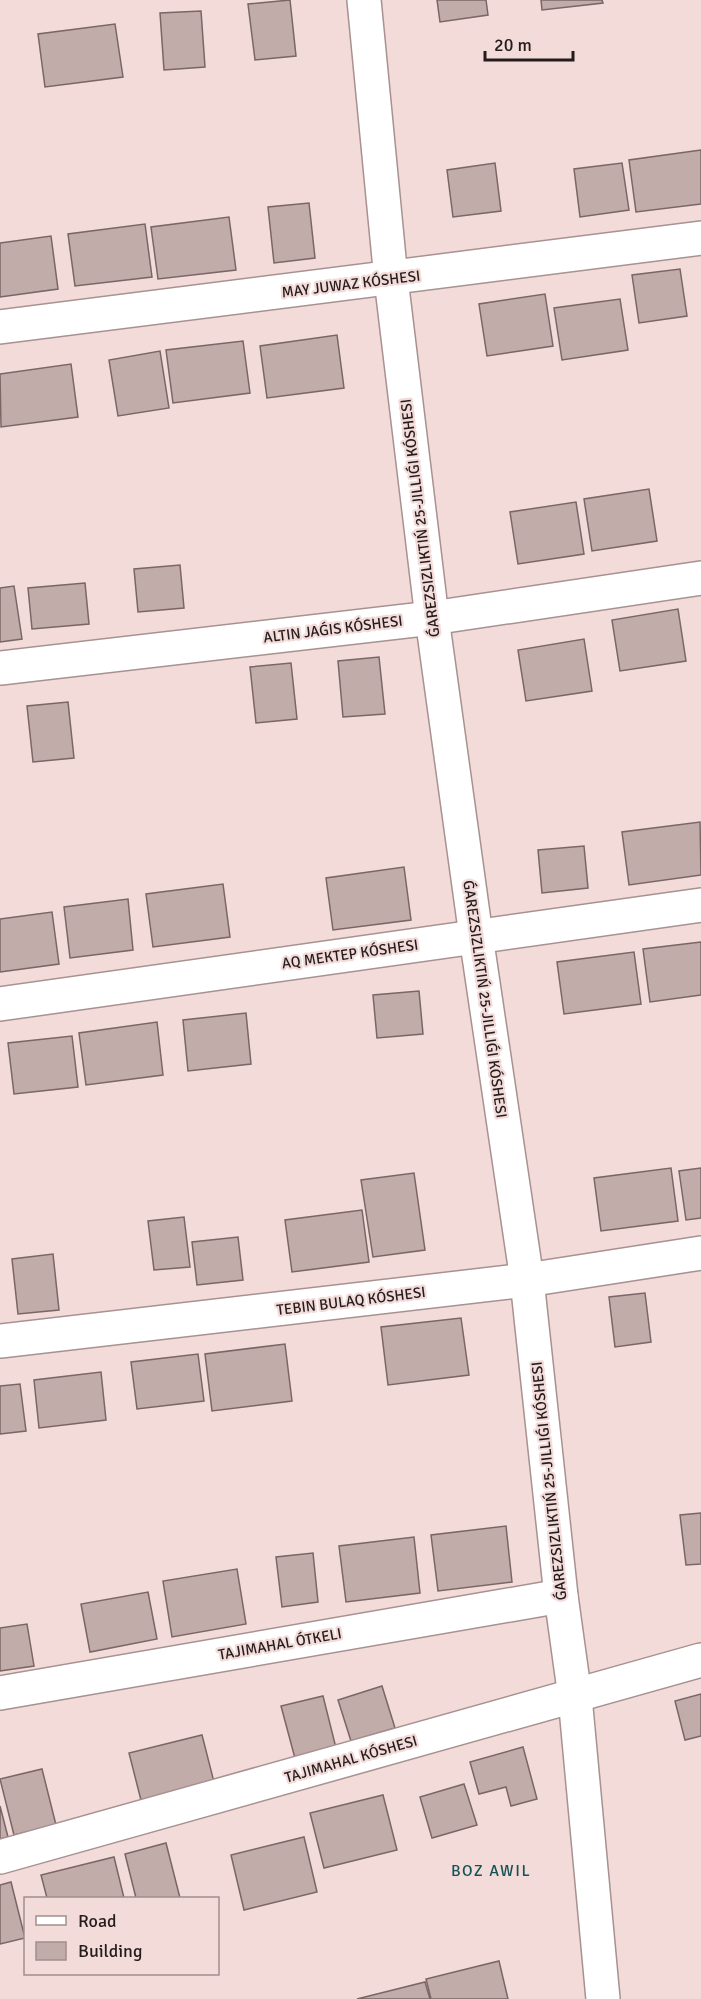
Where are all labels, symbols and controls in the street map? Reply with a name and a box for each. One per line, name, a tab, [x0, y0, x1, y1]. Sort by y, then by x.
scale bar	[485, 24, 574, 62]
text: 20 m	[494, 34, 532, 56]
street label: MAY JUWAZ KÓSHESI	[280, 266, 421, 301]
street label: ǴAREZSIZLIKTIŃ 25-JILLIǴI KÓSHESI	[395, 398, 444, 638]
street label: ALTIN JAǴIS KÓSHESI	[262, 611, 404, 646]
street label: ǴAREZSIZLIKTIŃ 25-JILLIǴI KÓSHESI	[459, 879, 512, 1119]
street label: AQ MEKTEP KÓSHESI	[280, 935, 419, 972]
street label: TEBIN BULAQ KÓSHESI	[275, 1282, 427, 1319]
street label: ǴAREZSIZLIKTIŃ 25-JILLIǴI KÓSHESI	[527, 1361, 570, 1601]
street label: TAJIMAHAL ÓTKELI	[217, 1623, 343, 1664]
street label: TAJIMAHAL KÓSHESI	[282, 1731, 419, 1787]
district label: BOZ AWIL	[451, 1861, 531, 1881]
legend	[24, 1897, 219, 1975]
text: Road	[78, 1910, 117, 1932]
text: Building	[78, 1940, 142, 1962]

